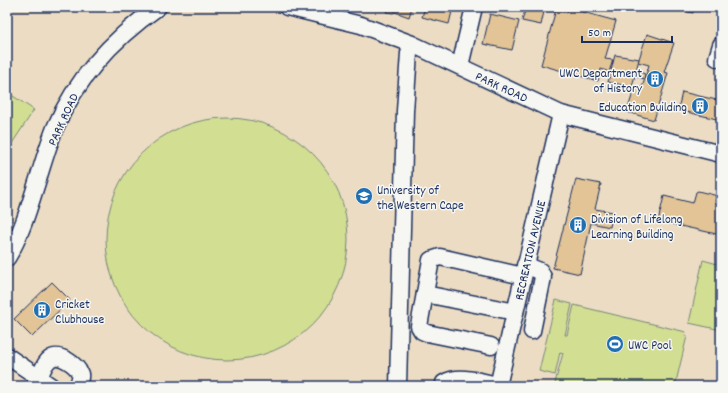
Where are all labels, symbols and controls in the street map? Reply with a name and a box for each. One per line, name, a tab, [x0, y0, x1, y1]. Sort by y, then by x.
scale bar	[582, 18, 672, 44]
text: 50 m	[588, 25, 611, 42]
place label: UWC Department of History	[559, 65, 643, 99]
street label: PARK ROAD	[472, 68, 531, 109]
building icon: UWC Department of History	[645, 69, 665, 89]
street label: PARK ROAD	[44, 90, 85, 149]
building icon: Education Building	[690, 96, 710, 116]
place label: Education Building	[599, 99, 687, 118]
place label: University of the Western Cape	[377, 182, 464, 216]
school or university icon: University of the Western Cape	[354, 186, 374, 206]
street label: RECREATION AVENUE	[511, 199, 552, 302]
place label: Division of Lifelong Learning Building	[591, 211, 683, 245]
building icon: Division of Lifelong Learning Building	[568, 215, 588, 235]
place label: Cricket Clubhouse	[55, 296, 105, 330]
building icon: Cricket Clubhouse	[32, 300, 52, 320]
sports icon: UWC Pool	[605, 334, 625, 354]
place label: UWC Pool	[628, 337, 672, 356]

